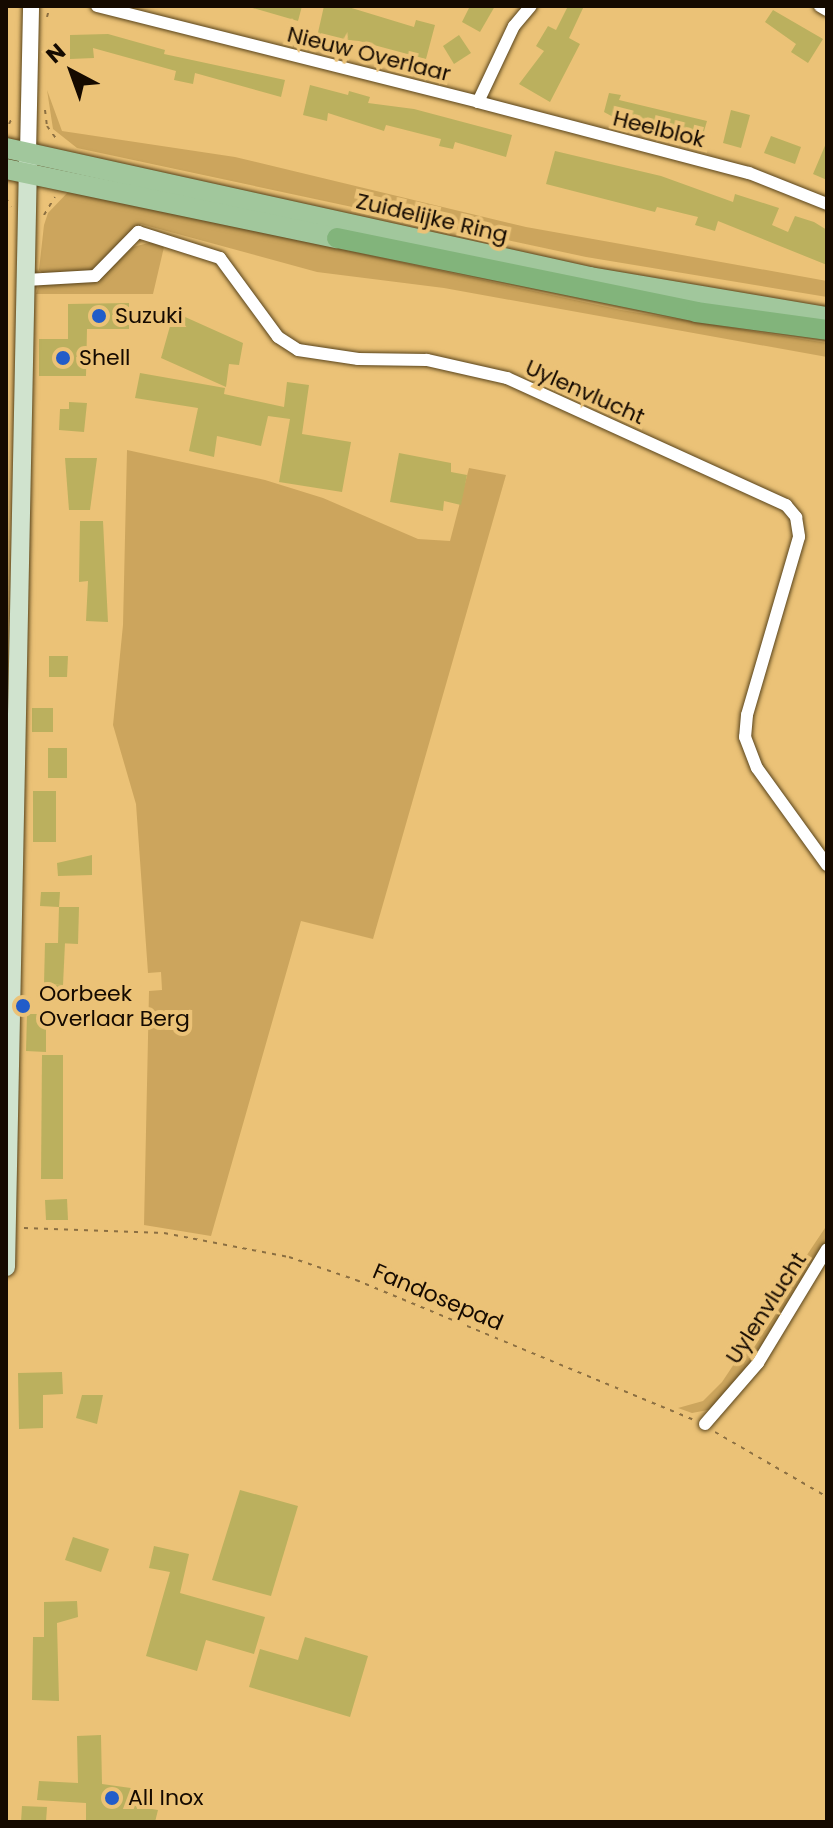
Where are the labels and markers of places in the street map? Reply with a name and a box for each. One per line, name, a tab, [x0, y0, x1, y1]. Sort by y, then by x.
place label: Suzuki	[115, 303, 183, 329]
marker: Suzuki	[90, 307, 108, 325]
place label: Shell	[79, 345, 130, 371]
marker: Shell	[54, 349, 72, 367]
place label: Oorbeek Overlaar Berg	[39, 980, 190, 1032]
marker: Oorbeek Overlaar Berg	[14, 997, 32, 1015]
place label: All Inox	[128, 1785, 204, 1811]
marker: All Inox	[103, 1789, 121, 1807]

